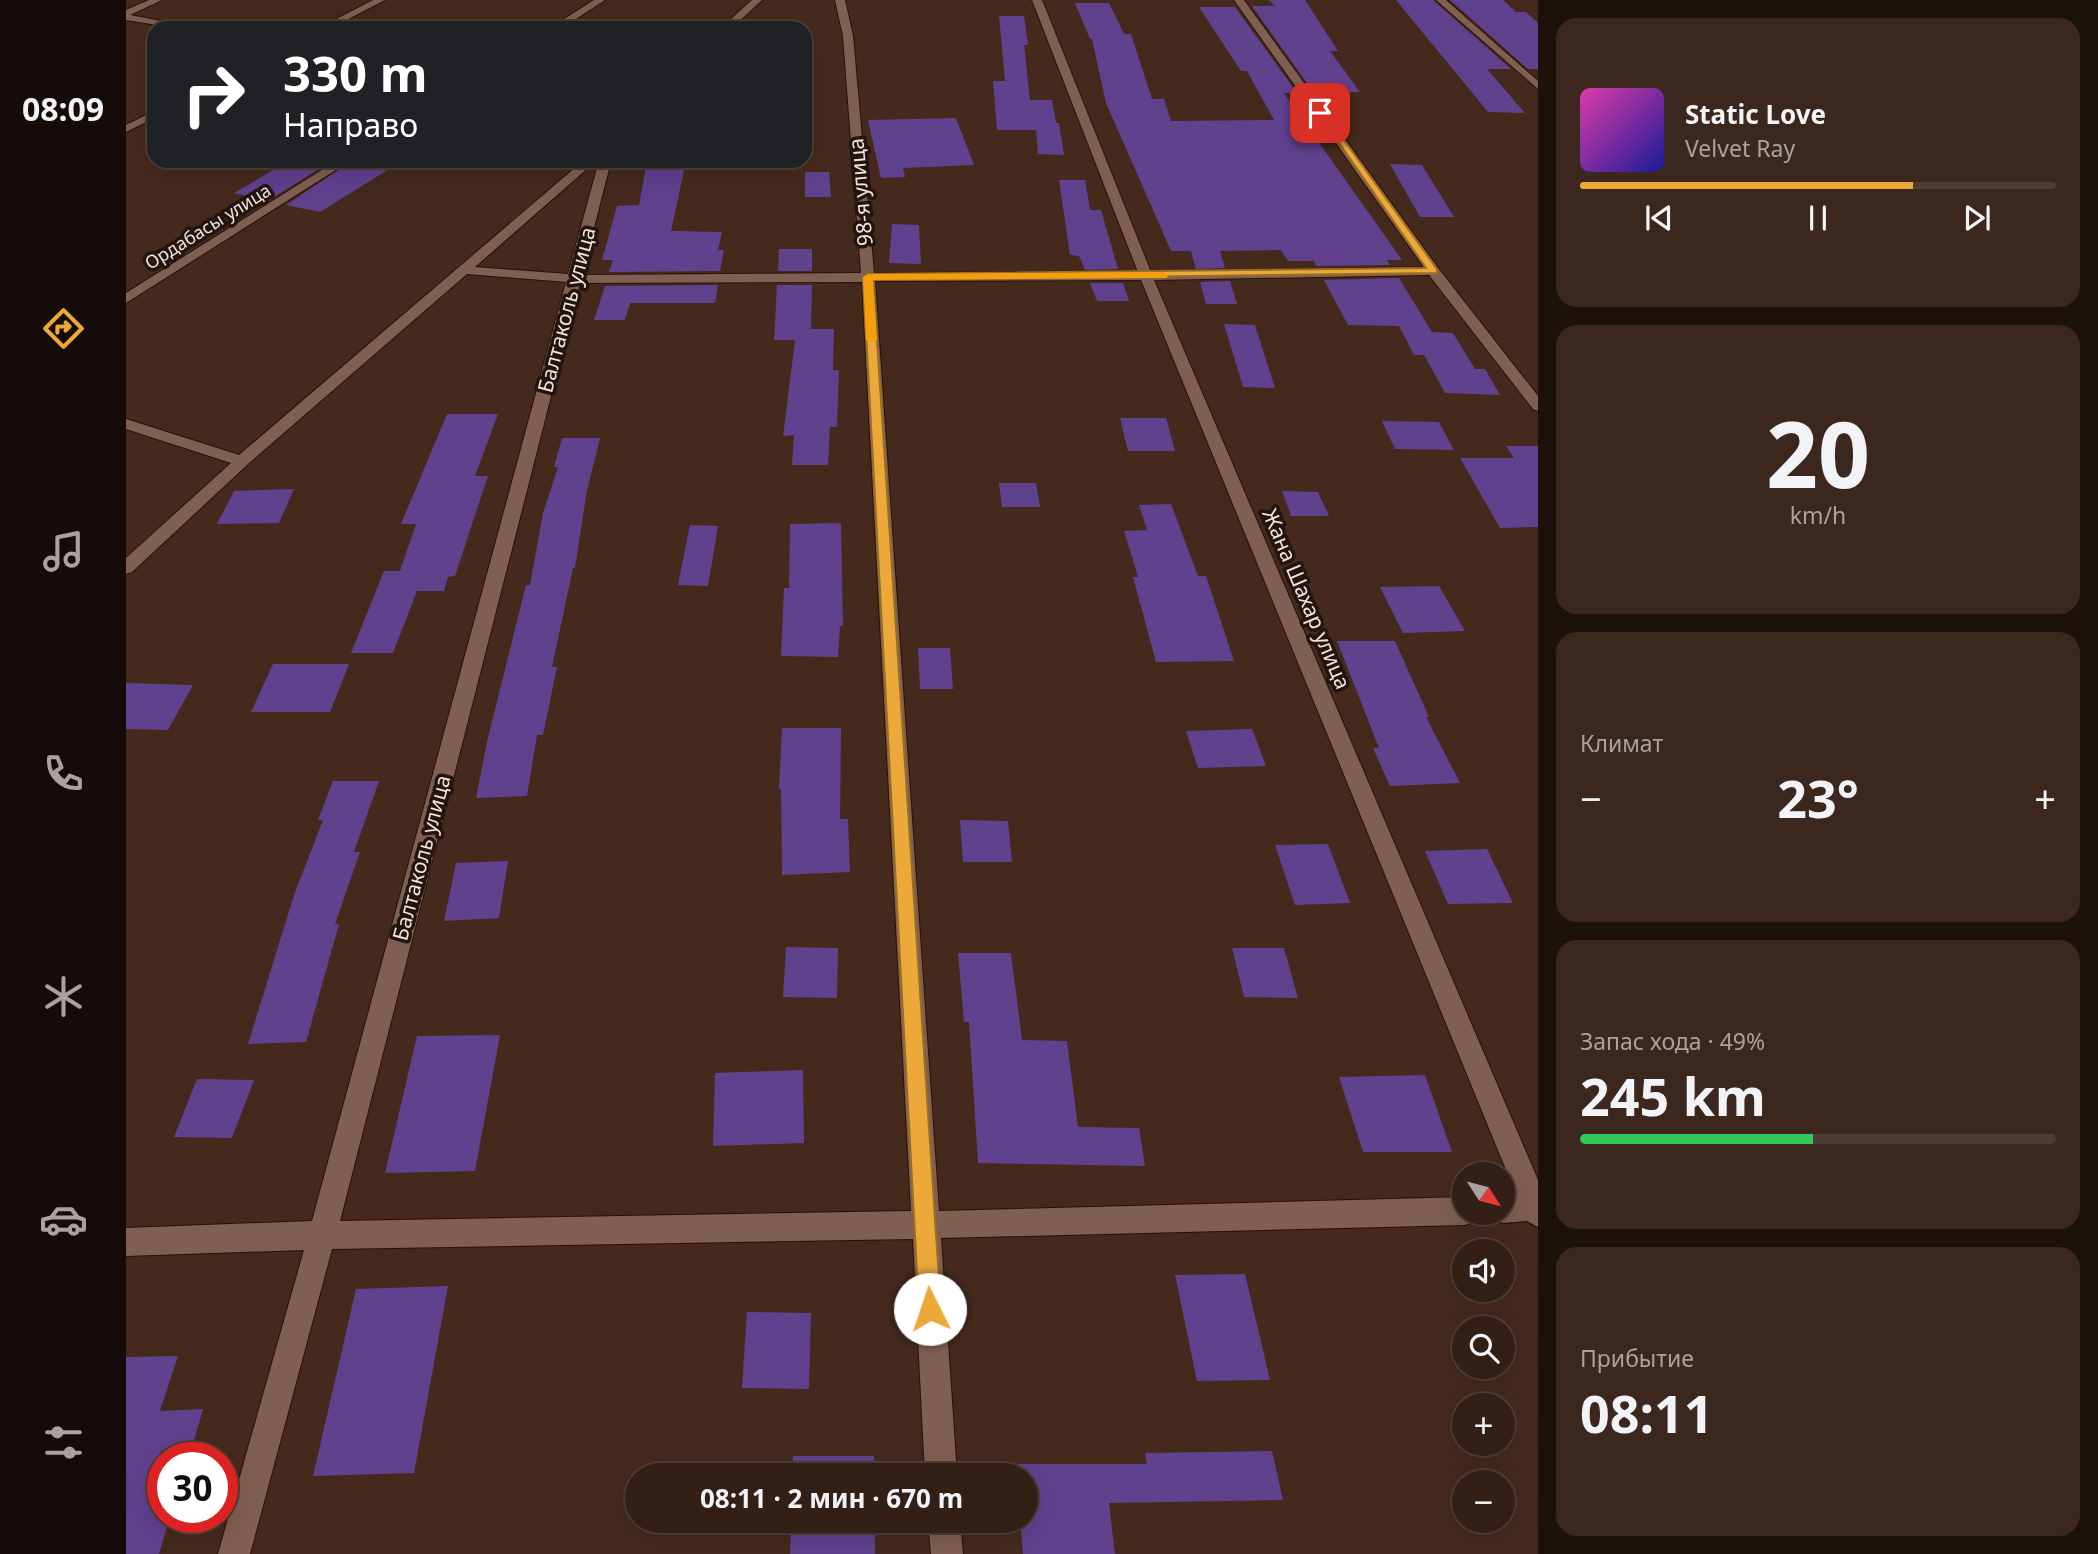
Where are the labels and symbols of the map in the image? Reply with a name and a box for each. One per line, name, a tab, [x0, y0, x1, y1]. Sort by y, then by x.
pin	[1290, 83, 1350, 143]
street label: 98-я улица	[841, 137, 879, 247]
street label: Ордабасы улица	[140, 178, 275, 275]
street label: Балтаколь улица	[530, 224, 602, 396]
street label: Жана Шахар улица	[1256, 504, 1358, 693]
street label: Балтаколь улица	[385, 772, 457, 944]
north arrow	[1452, 1162, 1516, 1225]
position arrow	[893, 1272, 967, 1346]
speed limit sign: 30	[147, 1442, 238, 1533]

